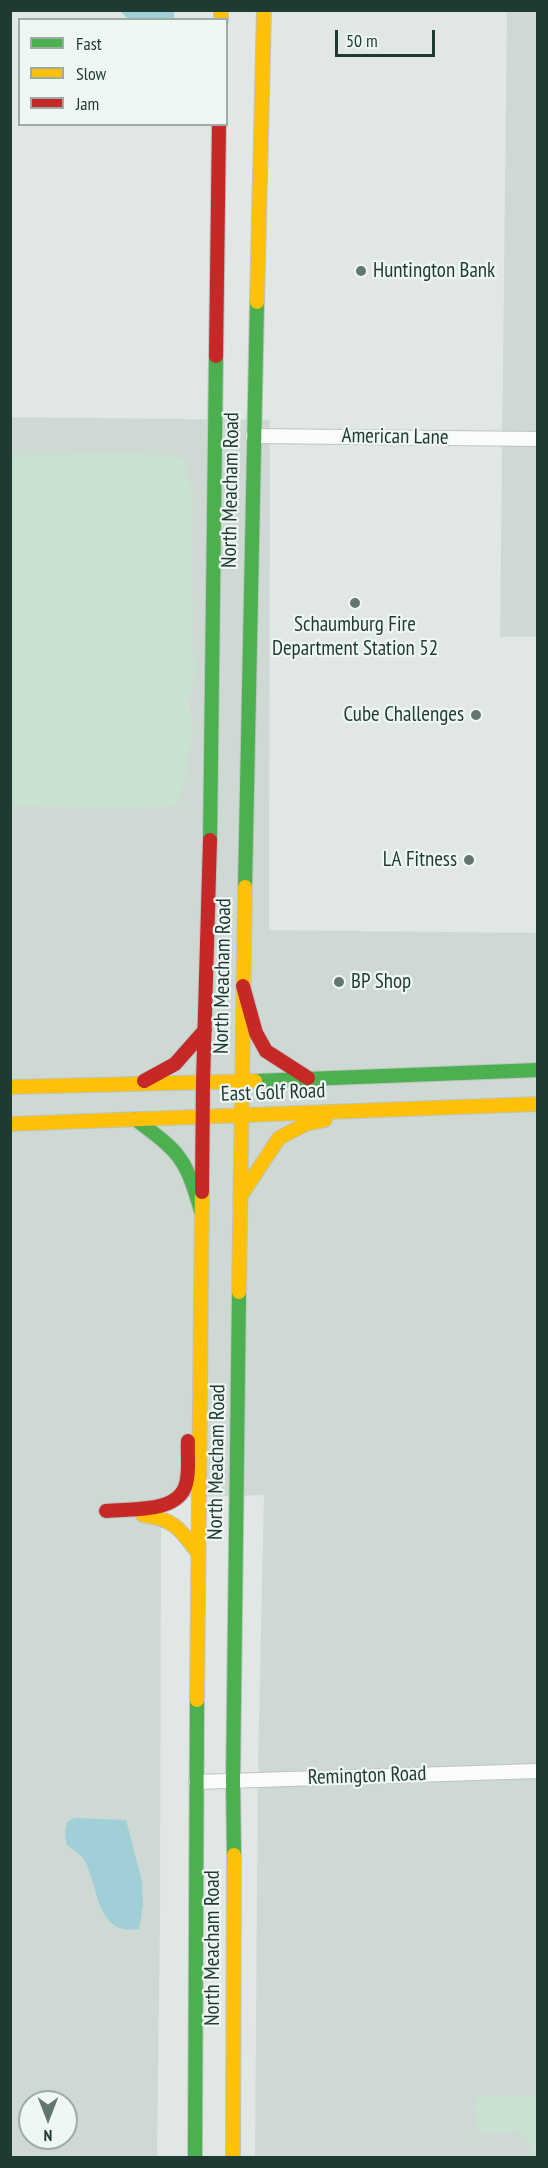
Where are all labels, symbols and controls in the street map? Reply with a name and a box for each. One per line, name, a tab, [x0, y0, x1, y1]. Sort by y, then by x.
legend	[18, 18, 228, 126]
scale bar	[338, 18, 438, 56]
text: 50 m	[346, 29, 378, 52]
text: Fast	[76, 32, 102, 55]
text: Slow	[76, 62, 106, 85]
text: Jam	[76, 92, 99, 115]
place label: Huntington Bank	[373, 258, 495, 284]
marker: Huntington Bank	[354, 264, 368, 278]
street label: North Meacham Road	[217, 412, 245, 568]
street label: American Lane	[341, 423, 449, 451]
marker: Schaumburg Fire Department Station 52	[348, 596, 362, 610]
place label: Schaumburg Fire Department Station 52	[272, 612, 438, 662]
place label: Cube Challenges	[344, 702, 464, 728]
marker: Cube Challenges	[469, 708, 483, 722]
place label: LA Fitness	[383, 847, 457, 873]
marker: LA Fitness	[462, 853, 476, 867]
street label: North Meacham Road	[209, 898, 237, 1054]
place label: BP Shop	[351, 969, 411, 995]
marker: BP Shop	[332, 975, 346, 989]
street label: East Golf Road	[220, 1079, 326, 1107]
street label: North Meacham Road	[203, 1384, 231, 1540]
street label: Remington Road	[307, 1761, 427, 1791]
street label: North Meacham Road	[200, 1870, 226, 2026]
north arrow	[18, 2090, 78, 2150]
text: N	[44, 2126, 52, 2146]

